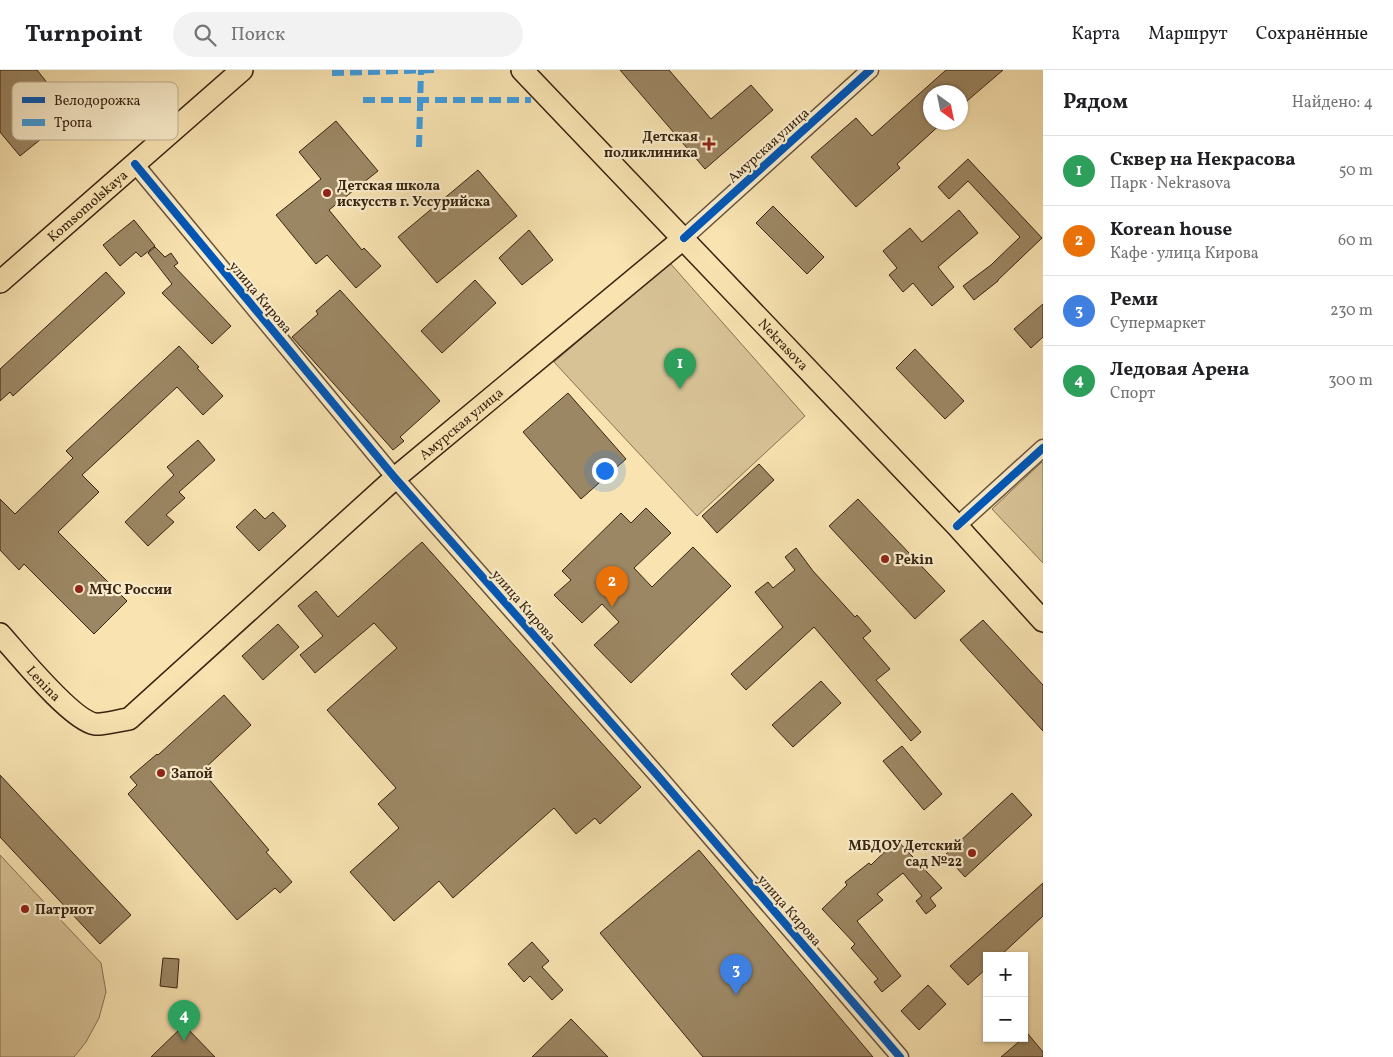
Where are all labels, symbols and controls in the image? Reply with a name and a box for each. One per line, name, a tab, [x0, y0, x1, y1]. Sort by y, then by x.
search box	[173, 12, 523, 57]
text: Turnpoint	[25, 18, 143, 52]
icon: search	[191, 21, 219, 49]
text: Поиск	[231, 22, 285, 48]
text: Карта	[1071, 22, 1120, 47]
text: Маршрут	[1148, 22, 1228, 47]
text: Сохранённые	[1256, 22, 1368, 47]
legend	[12, 82, 178, 140]
north arrow	[923, 85, 968, 130]
text: Рядом	[1063, 88, 1128, 117]
text: Велодорожка	[54, 92, 141, 111]
text: Найдено: 4	[1292, 92, 1373, 114]
street label: Амурская улица	[724, 104, 814, 188]
text: Тропа	[54, 114, 92, 133]
place label: Детская поликлиника	[604, 128, 698, 163]
marker: Детская поликлиника	[702, 137, 716, 151]
text: Сквер на Некрасова	[1110, 147, 1296, 173]
text: 1	[1076, 160, 1082, 182]
text: 50 m	[1339, 160, 1373, 182]
street label: Komsomolskaya	[44, 166, 132, 247]
text: Парк · Nekrasova	[1110, 173, 1231, 195]
place label: Детская школа искусств г. Уссурийска	[337, 177, 491, 212]
marker: Детская школа искусств г. Уссурийска	[321, 187, 333, 199]
text: Korean house	[1110, 217, 1232, 243]
text: 2	[1075, 230, 1083, 252]
text: 60 m	[1338, 230, 1373, 252]
text: Кафе · улица Кирова	[1110, 243, 1259, 265]
street label: улица Кирова	[224, 258, 296, 338]
text: Реми	[1110, 287, 1158, 313]
text: 3	[1075, 300, 1083, 322]
text: 230 m	[1330, 300, 1373, 322]
text: Супермаркет	[1110, 313, 1206, 335]
street label: Nekrasova	[753, 315, 812, 375]
pin: 1	[664, 348, 696, 389]
text: Ледовая Арена	[1110, 357, 1249, 383]
text: 4	[1074, 370, 1084, 392]
text: 300 m	[1328, 370, 1373, 392]
text: Спорт	[1110, 383, 1155, 405]
street label: Амурская улица	[416, 384, 508, 465]
your location	[592, 458, 618, 484]
place label: Pekin	[895, 551, 933, 570]
marker: Pekin	[879, 553, 891, 565]
street label: улица Кирова	[486, 566, 559, 646]
pin: 2	[596, 566, 628, 607]
place label: МЧС России	[89, 581, 172, 600]
marker: МЧС России	[73, 583, 85, 595]
street label: Lenina	[21, 662, 64, 706]
place label: Запой	[171, 765, 213, 784]
marker: Запой	[155, 767, 167, 779]
place label: МБДОУ Детский сад №22	[848, 837, 962, 872]
marker: МБДОУ Детский сад №22	[966, 847, 978, 859]
street label: улица Кирова	[752, 871, 825, 951]
place label: Патриот	[35, 901, 94, 920]
marker: Патриот	[19, 903, 31, 915]
map controls	[983, 952, 1028, 1042]
button: +	[983, 952, 1028, 997]
pin: 3	[720, 954, 752, 995]
button: −	[983, 997, 1028, 1042]
pin: 4	[168, 1000, 200, 1041]

